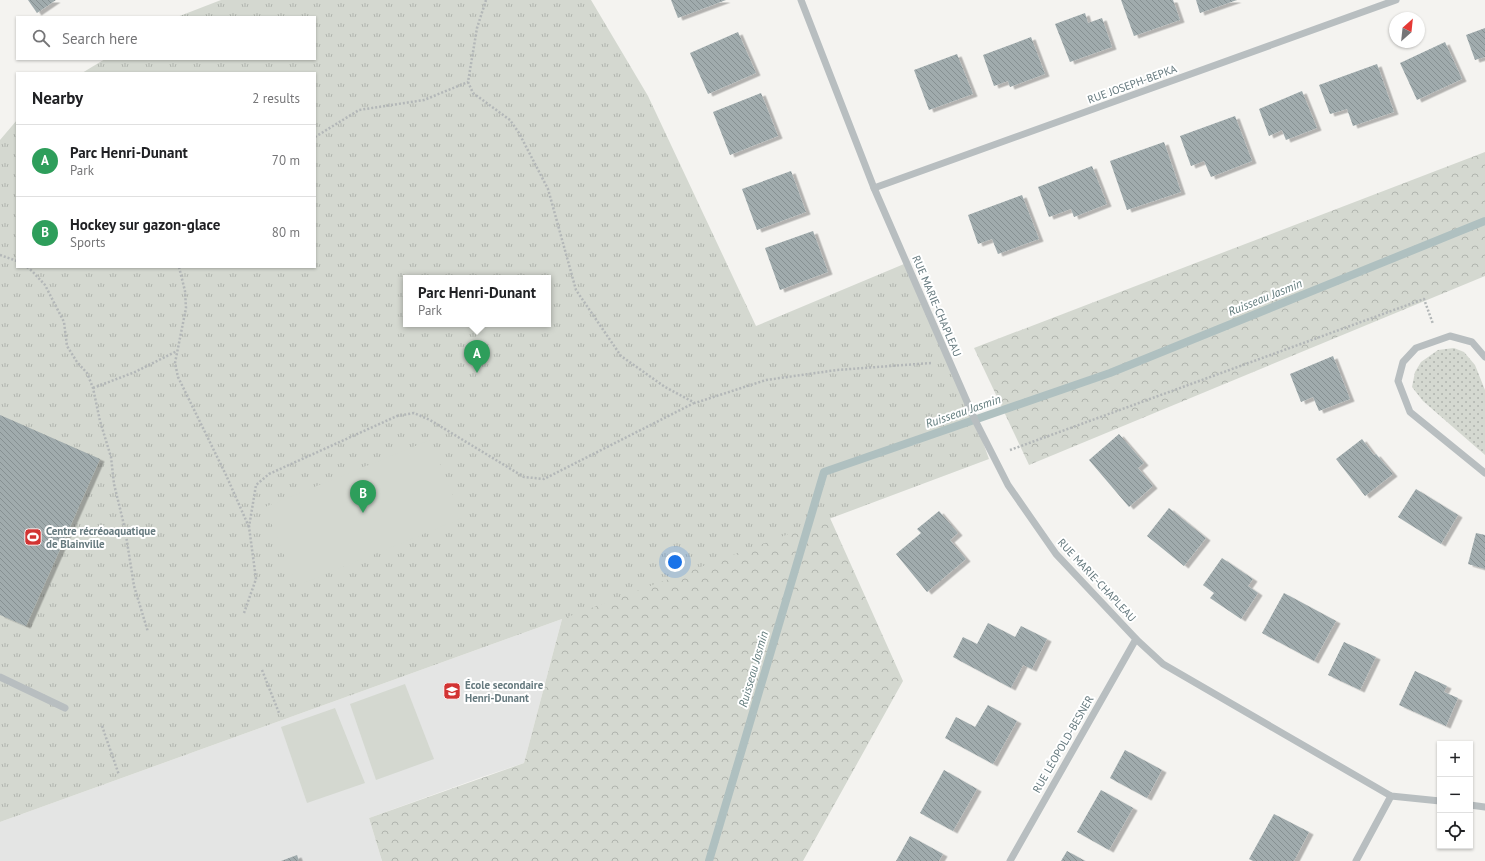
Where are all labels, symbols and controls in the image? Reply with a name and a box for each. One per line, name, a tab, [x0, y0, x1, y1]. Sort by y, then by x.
north arrow	[1389, 12, 1425, 48]
search box	[16, 16, 316, 60]
icon: search	[30, 27, 52, 49]
text: Search here	[62, 29, 138, 48]
street label: RUE JOSEPH-BEPKA	[1086, 61, 1179, 107]
text: Nearby	[32, 87, 83, 109]
text: 2 results	[252, 90, 300, 107]
text: Parc Henri-Dunant	[70, 143, 188, 162]
text: A	[41, 152, 49, 169]
text: 70 m	[272, 152, 300, 169]
text: Park	[70, 162, 94, 179]
text: Hockey sur gazon-glace	[70, 215, 220, 234]
text: B	[41, 224, 49, 241]
text: 80 m	[272, 224, 300, 241]
text: Sports	[70, 234, 106, 251]
street label: RUE MARIE-CHAPLEAU	[909, 253, 965, 359]
popup	[403, 275, 551, 327]
water label: Ruisseau Jasmin	[1226, 275, 1304, 319]
text: Parc Henri-Dunant	[418, 283, 536, 302]
text: Park	[418, 302, 442, 319]
pin: A	[464, 340, 490, 373]
water label: Ruisseau Jasmin	[923, 391, 1003, 431]
pin: B	[350, 480, 376, 513]
place label: Centre récréoaquatique de Blainville	[46, 524, 156, 551]
sports icon: Centre récréoaquatique de Blainville	[23, 527, 43, 547]
street label: RUE MARIE-CHAPLEAU	[1055, 535, 1139, 625]
your location	[665, 552, 685, 572]
water label: Ruisseau Jasmin	[735, 629, 771, 709]
place label: École secondaire Henri-Dunant	[465, 678, 544, 705]
school or university icon: École secondaire Henri-Dunant	[442, 681, 462, 701]
street label: RUE LÉOPOLD-BESNER	[1029, 692, 1097, 795]
map controls	[1437, 741, 1473, 849]
button: +	[1437, 741, 1473, 777]
button: −	[1437, 777, 1473, 813]
button: locate	[1437, 813, 1473, 849]

